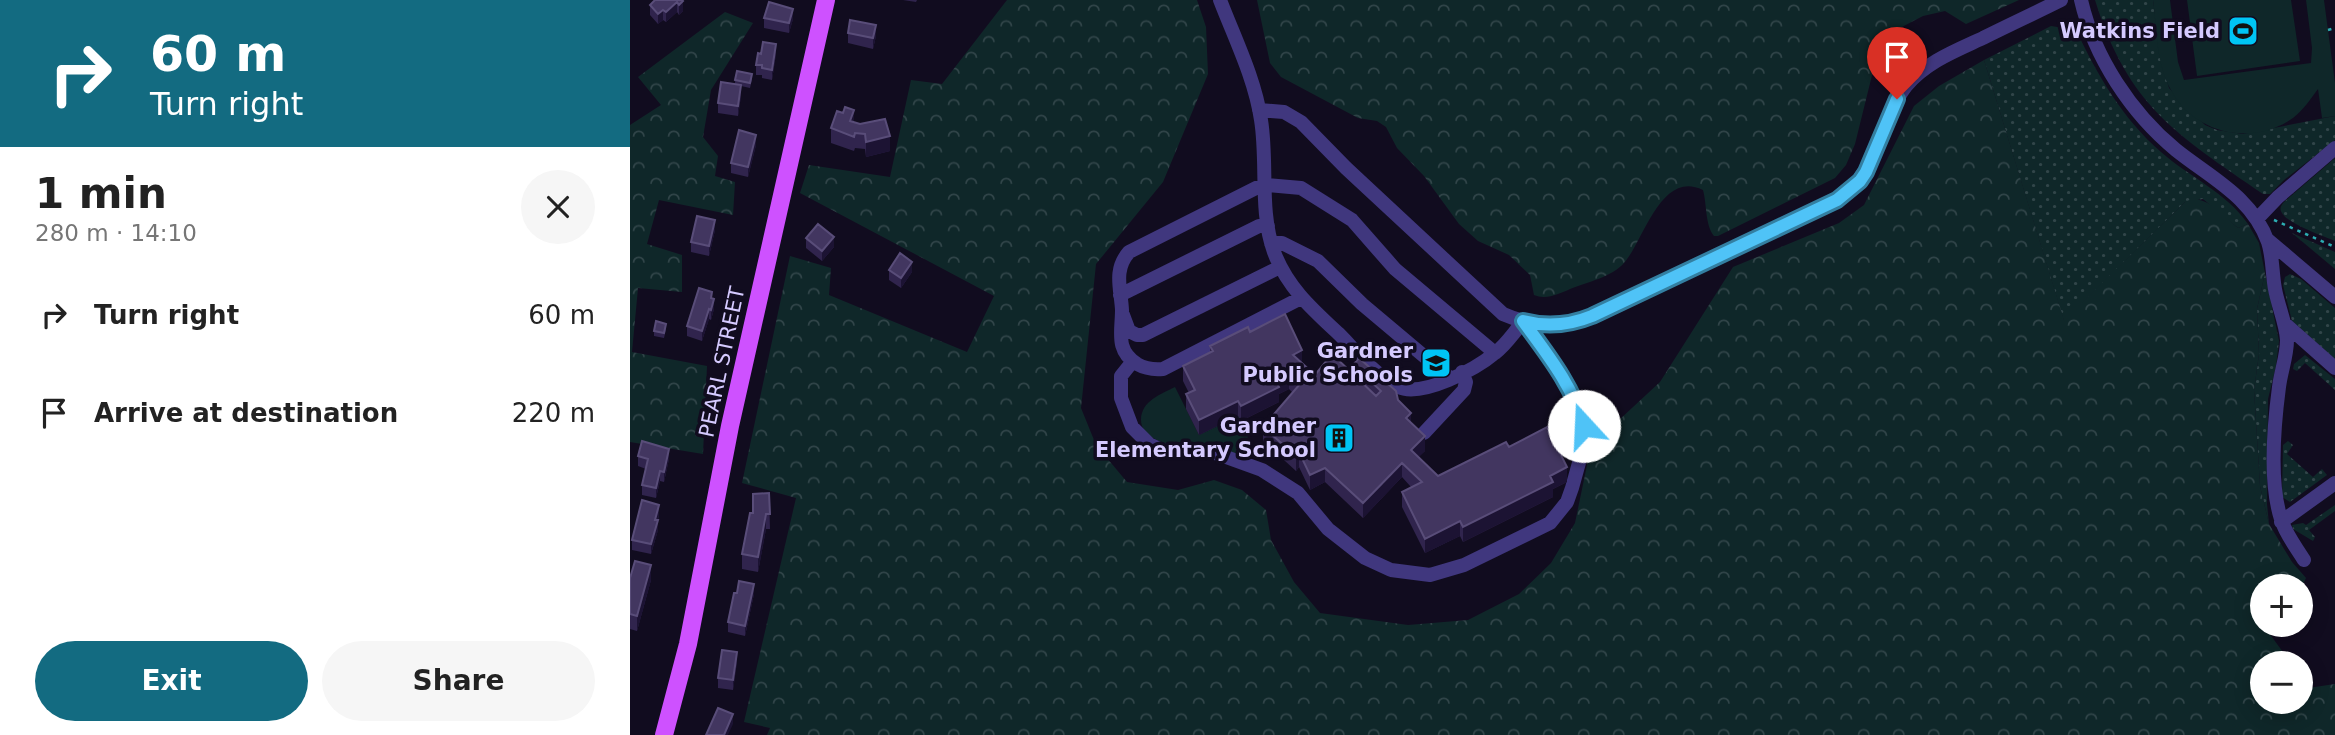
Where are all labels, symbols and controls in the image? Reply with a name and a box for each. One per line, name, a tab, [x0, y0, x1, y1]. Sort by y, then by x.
sports icon: Watkins Field	[2226, 14, 2260, 48]
place label: Watkins Field	[2059, 19, 2220, 43]
text: 60 m	[150, 26, 286, 83]
pin	[1867, 27, 1927, 99]
icon: right	[35, 28, 126, 119]
icon: arrive	[1878, 38, 1916, 76]
text: Turn right	[150, 85, 303, 123]
text: 1 min	[35, 169, 167, 218]
button: close	[521, 170, 595, 244]
text: 280 m · 14:10	[35, 220, 197, 246]
street label: PEARL STREET	[694, 284, 750, 440]
icon: right	[35, 296, 73, 334]
text: Turn right	[94, 300, 239, 330]
text: 60 m	[528, 300, 595, 330]
place label: Gardner Public Schools	[1242, 339, 1414, 387]
school or university icon: Gardner Public Schools	[1419, 346, 1453, 380]
position arrow	[1547, 389, 1621, 463]
icon: arrive	[35, 394, 73, 432]
text: Arrive at destination	[94, 398, 398, 428]
text: 220 m	[512, 398, 595, 428]
place label: Gardner Elementary School	[1095, 414, 1317, 462]
building icon: Gardner Elementary School	[1322, 421, 1356, 455]
map controls	[2250, 574, 2313, 714]
button: +	[2250, 574, 2313, 637]
button: Exit	[35, 641, 308, 721]
button: Share	[322, 641, 595, 721]
button: −	[2250, 651, 2313, 714]

